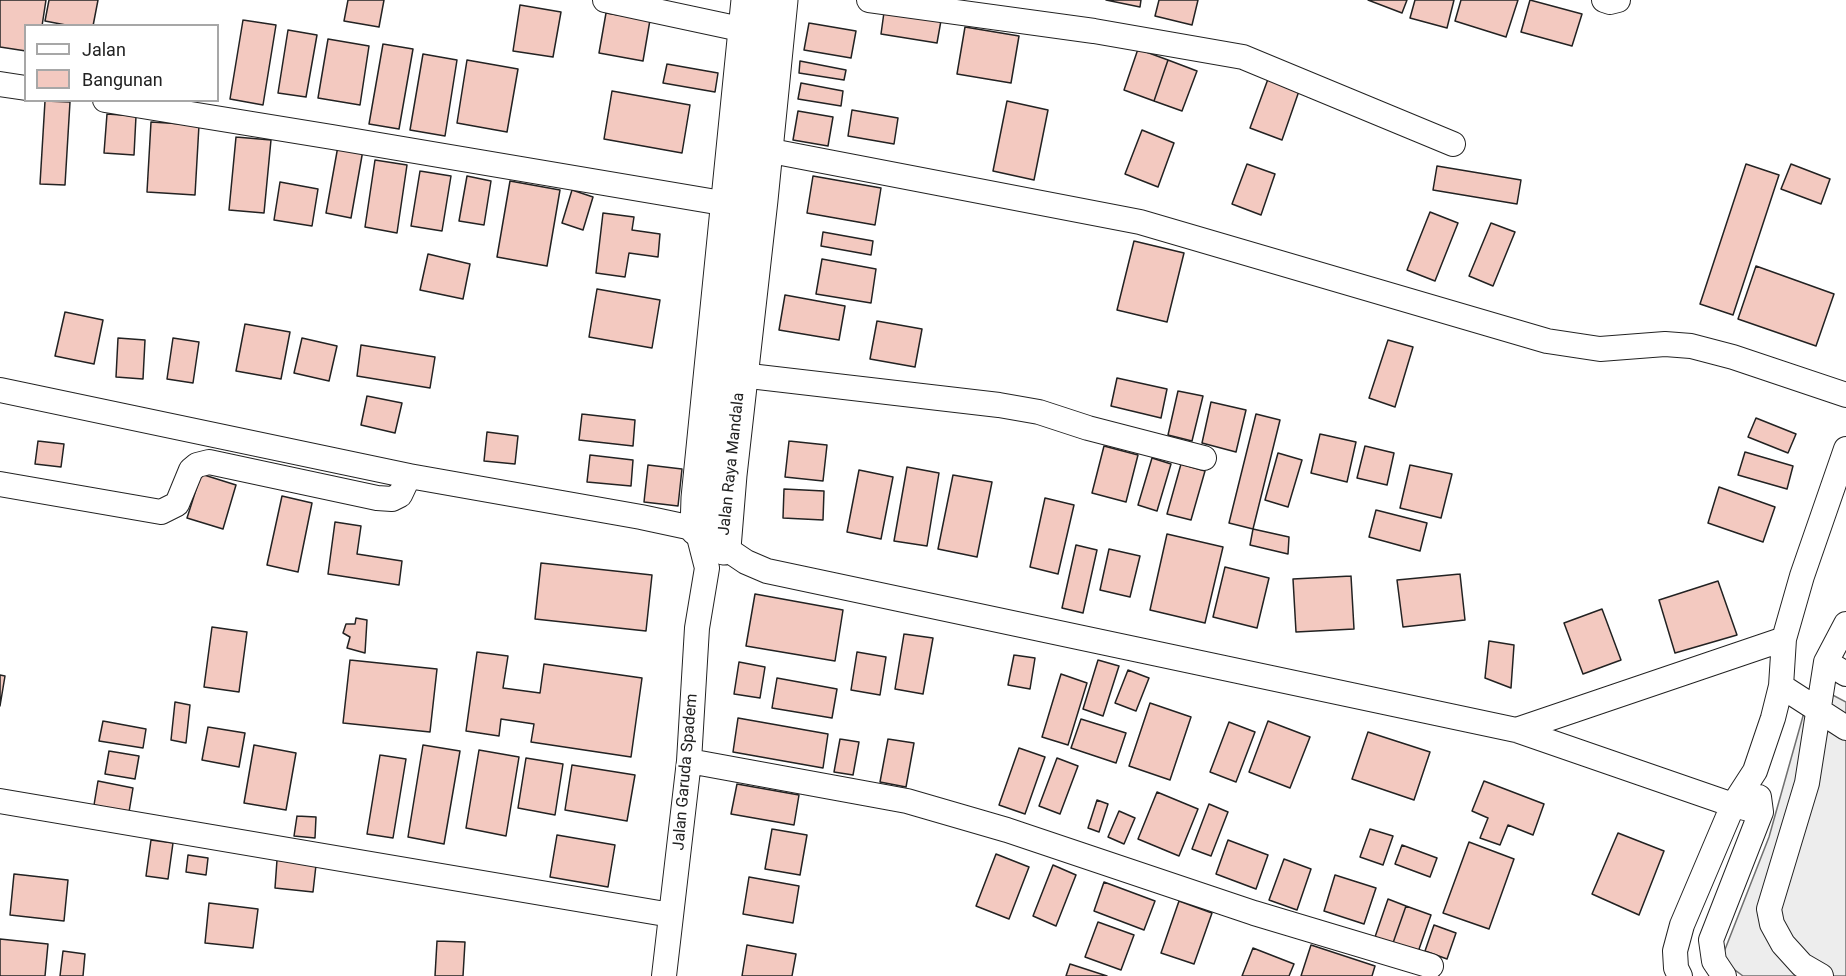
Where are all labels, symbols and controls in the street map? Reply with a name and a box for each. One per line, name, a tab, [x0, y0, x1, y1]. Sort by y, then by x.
legend	[24, 24, 219, 102]
text: Jalan	[82, 39, 126, 60]
text: Bangunan	[82, 69, 163, 90]
street label: Jalan Raya Mandala	[715, 392, 749, 536]
street label: Jalan Garuda Spadem	[670, 693, 702, 851]

